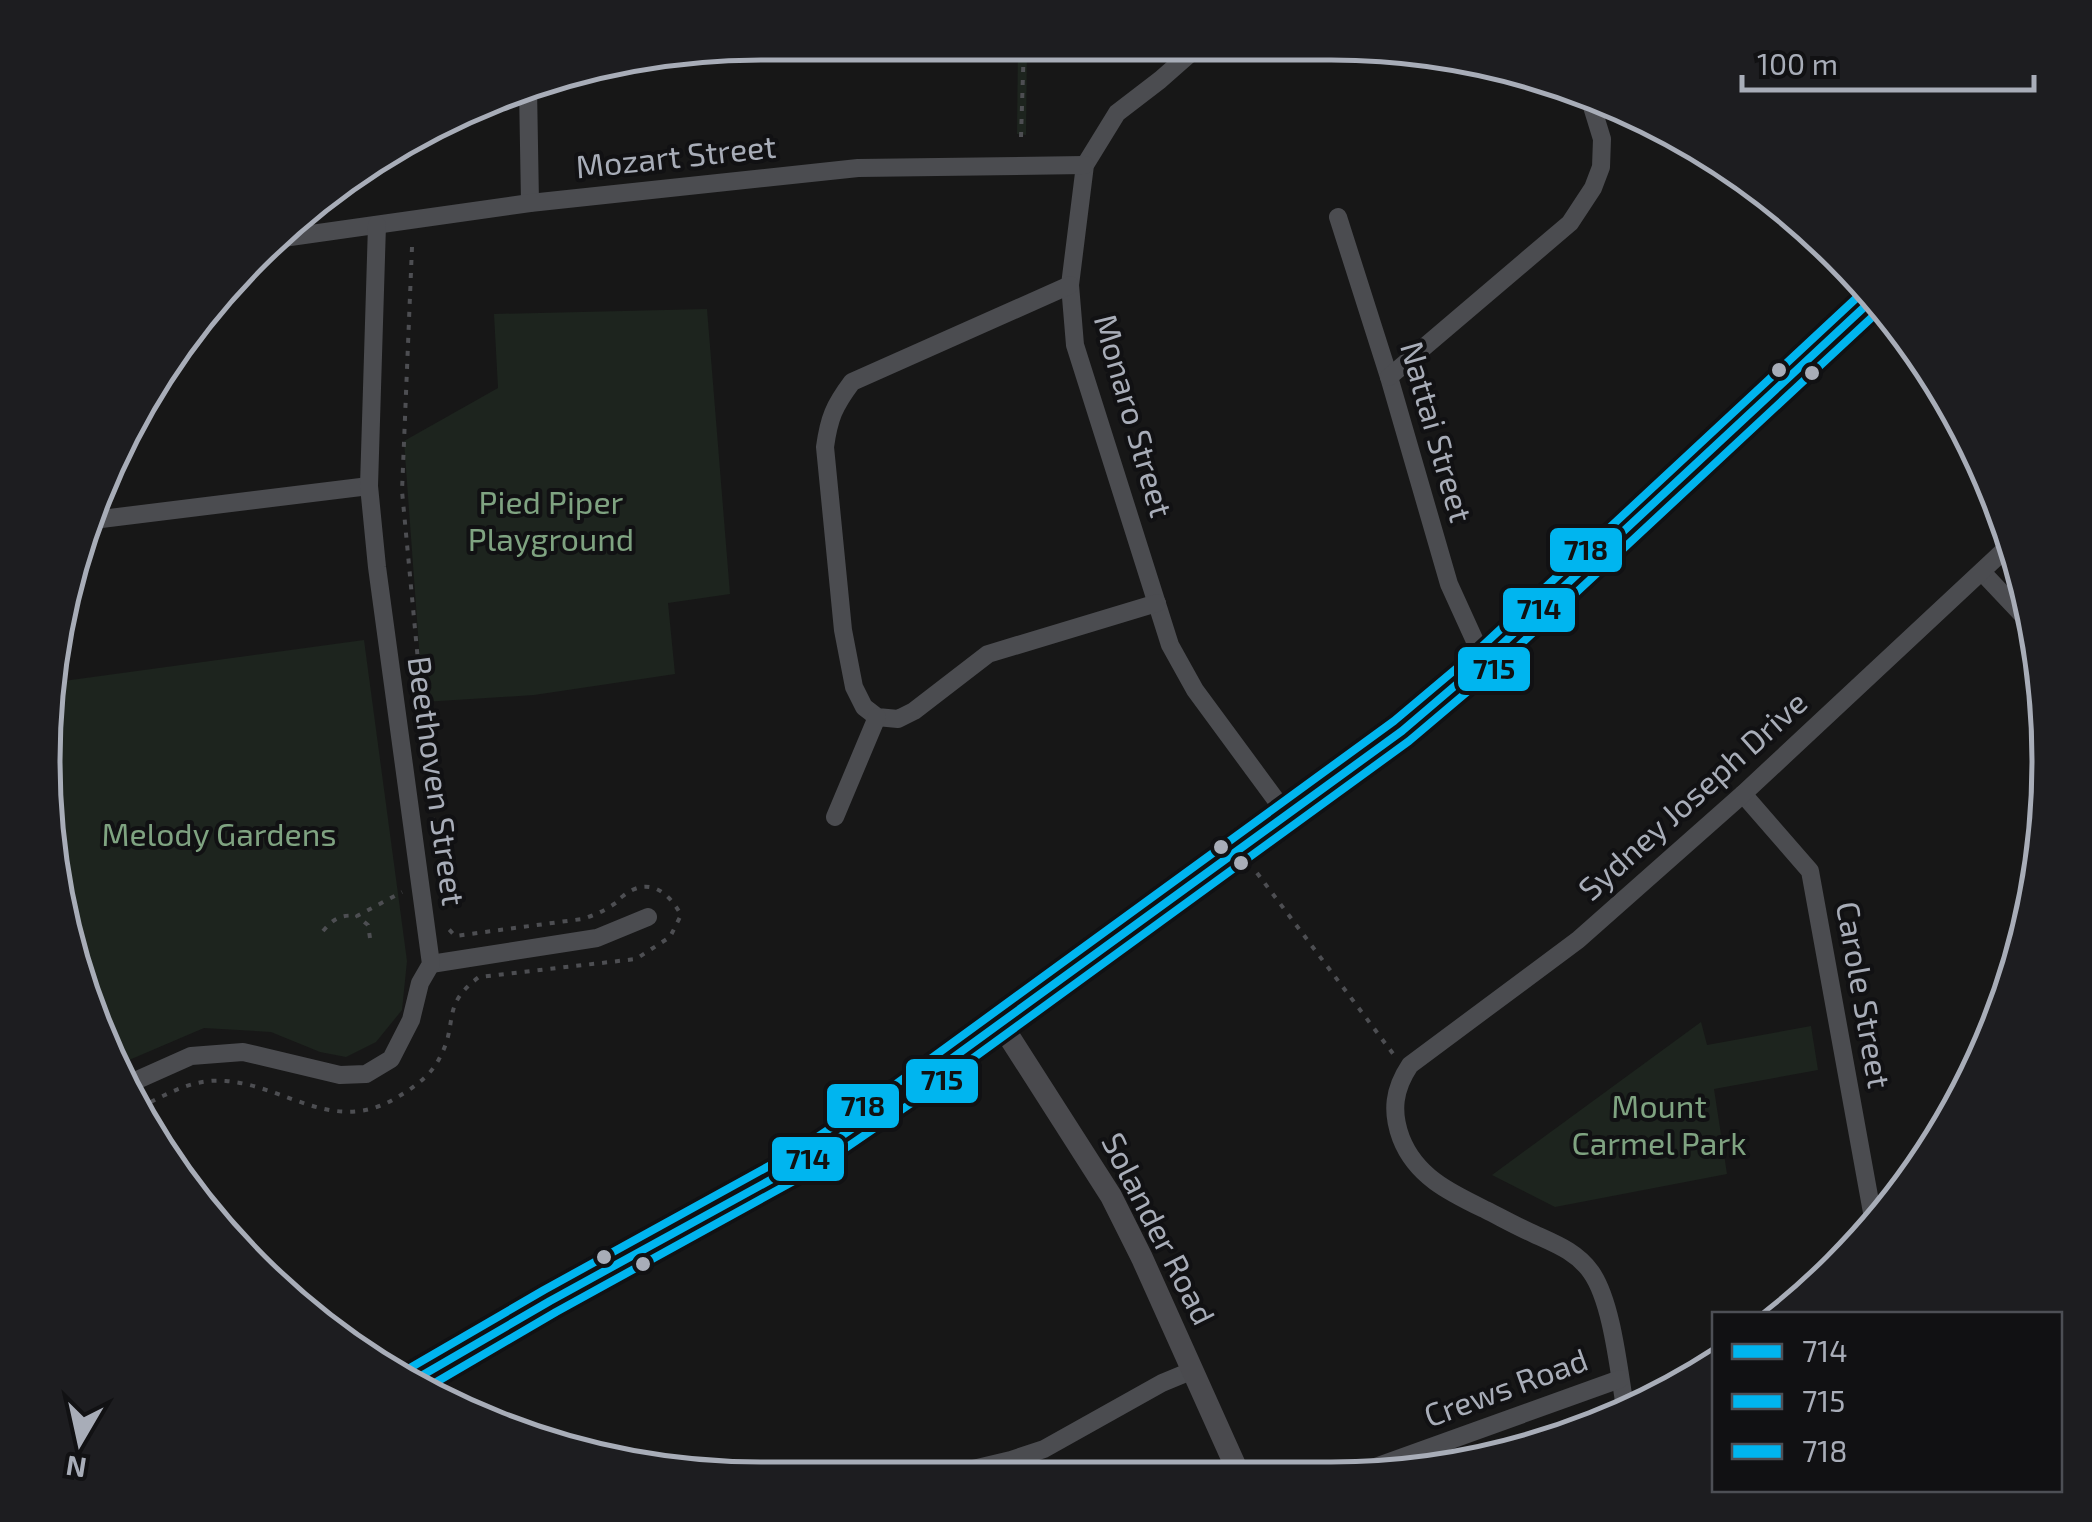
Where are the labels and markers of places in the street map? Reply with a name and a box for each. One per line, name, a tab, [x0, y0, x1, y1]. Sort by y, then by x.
unlabelled marker	[1769, 360, 1789, 380]
unlabelled marker	[1802, 363, 1822, 383]
unlabelled marker	[1211, 837, 1231, 857]
unlabelled marker	[1231, 853, 1251, 873]
unlabelled marker	[594, 1247, 614, 1267]
unlabelled marker	[633, 1254, 653, 1274]

